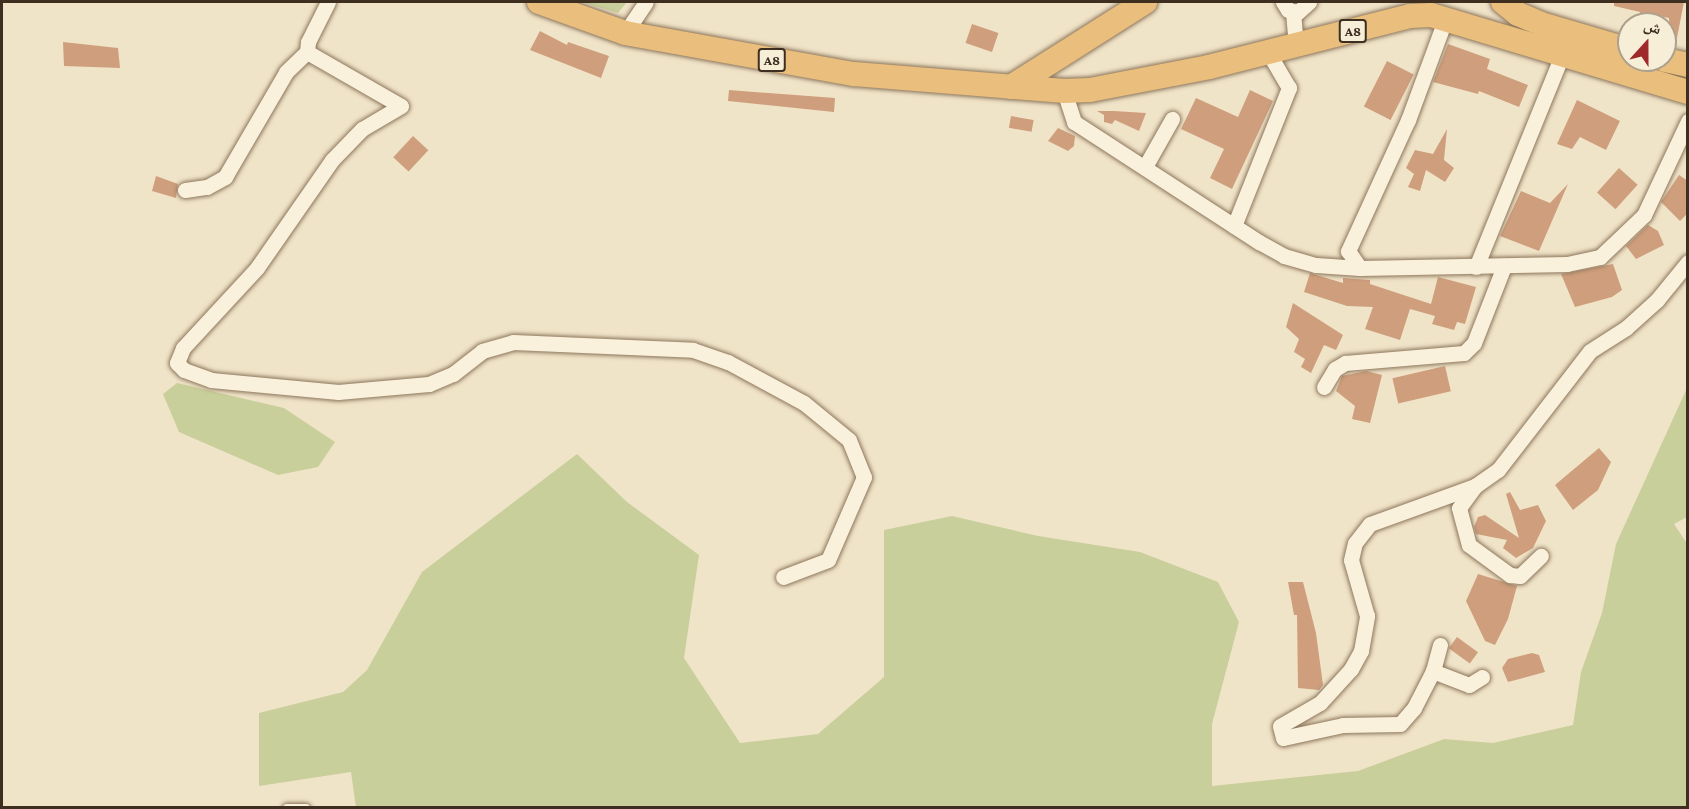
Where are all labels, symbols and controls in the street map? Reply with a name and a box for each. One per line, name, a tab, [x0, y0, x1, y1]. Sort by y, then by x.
north arrow	[1617, 12, 1677, 72]
text: ش	[1642, 16, 1664, 38]
road number: A8	[1338, 20, 1368, 42]
road number: A8	[757, 49, 787, 71]

